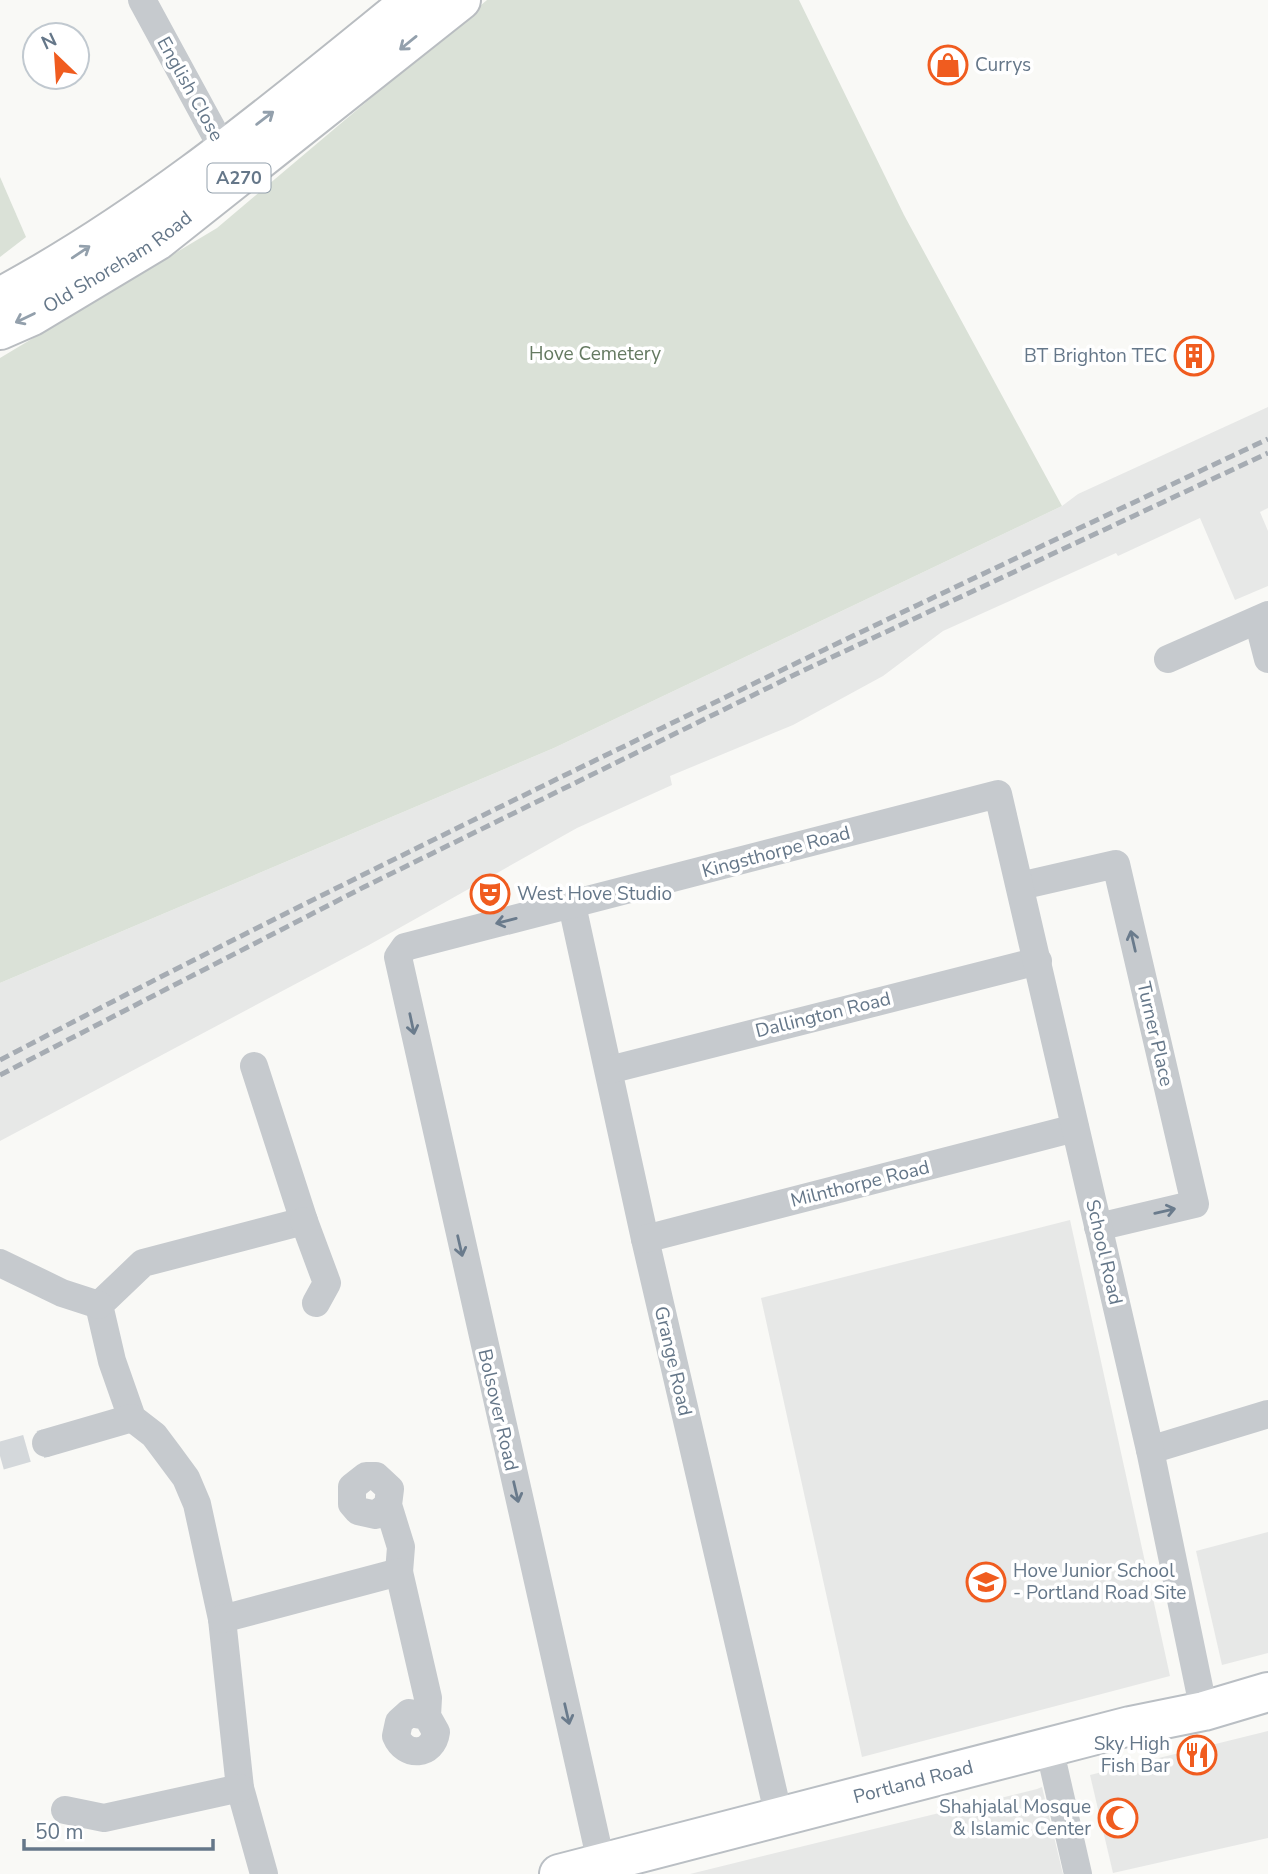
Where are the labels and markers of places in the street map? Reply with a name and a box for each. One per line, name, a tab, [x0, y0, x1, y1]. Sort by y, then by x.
shop icon: Currys	[927, 44, 969, 86]
place label: Currys	[975, 52, 1031, 78]
building icon: BT Brighton TEC	[1173, 335, 1215, 377]
place label: BT Brighton TEC	[1024, 343, 1167, 369]
theatre icon: West Hove Studio	[469, 873, 511, 915]
place label: West Hove Studio	[517, 881, 672, 907]
place label: Hove Junior School - Portland Road Site	[1013, 1558, 1186, 1606]
school or university icon: Hove Junior School - Portland Road Site	[965, 1561, 1007, 1603]
place label: Sky High Fish Bar	[1094, 1731, 1170, 1779]
restaurant icon: Sky High Fish Bar	[1176, 1734, 1218, 1776]
place label: Shahjalal Mosque & Islamic Center	[939, 1794, 1091, 1842]
mosque icon: Shahjalal Mosque & Islamic Center	[1097, 1797, 1139, 1839]

